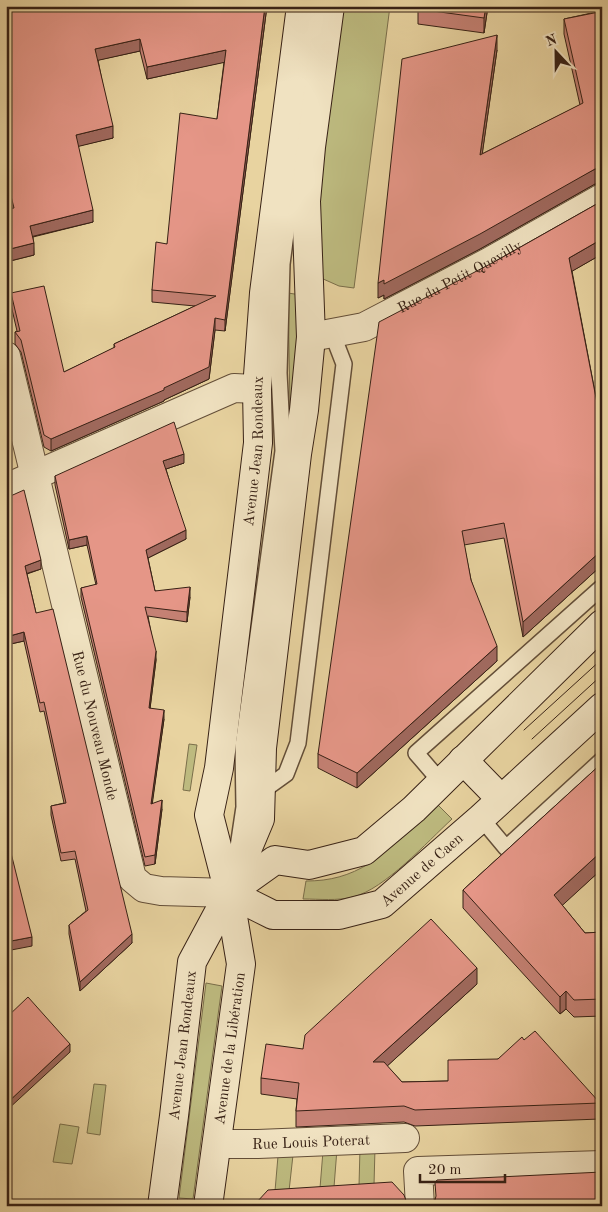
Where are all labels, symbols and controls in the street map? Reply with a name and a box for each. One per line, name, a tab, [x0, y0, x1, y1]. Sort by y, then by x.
north arrow	[530, 28, 580, 78]
text: N	[544, 32, 559, 49]
street label: Rue du Petit Quevilly	[396, 239, 525, 317]
street label: Avenue Jean Rondeaux	[242, 375, 267, 527]
street label: Rue du Nouveau Monde	[68, 649, 119, 802]
street label: Avenue de Caen	[379, 831, 466, 910]
street label: Avenue Jean Rondeaux	[168, 969, 200, 1121]
street label: Avenue de la Libération	[213, 971, 249, 1126]
street label: Rue Louis Poterat	[252, 1133, 370, 1153]
scale bar	[420, 1152, 506, 1184]
text: 20 m	[428, 1163, 462, 1178]

